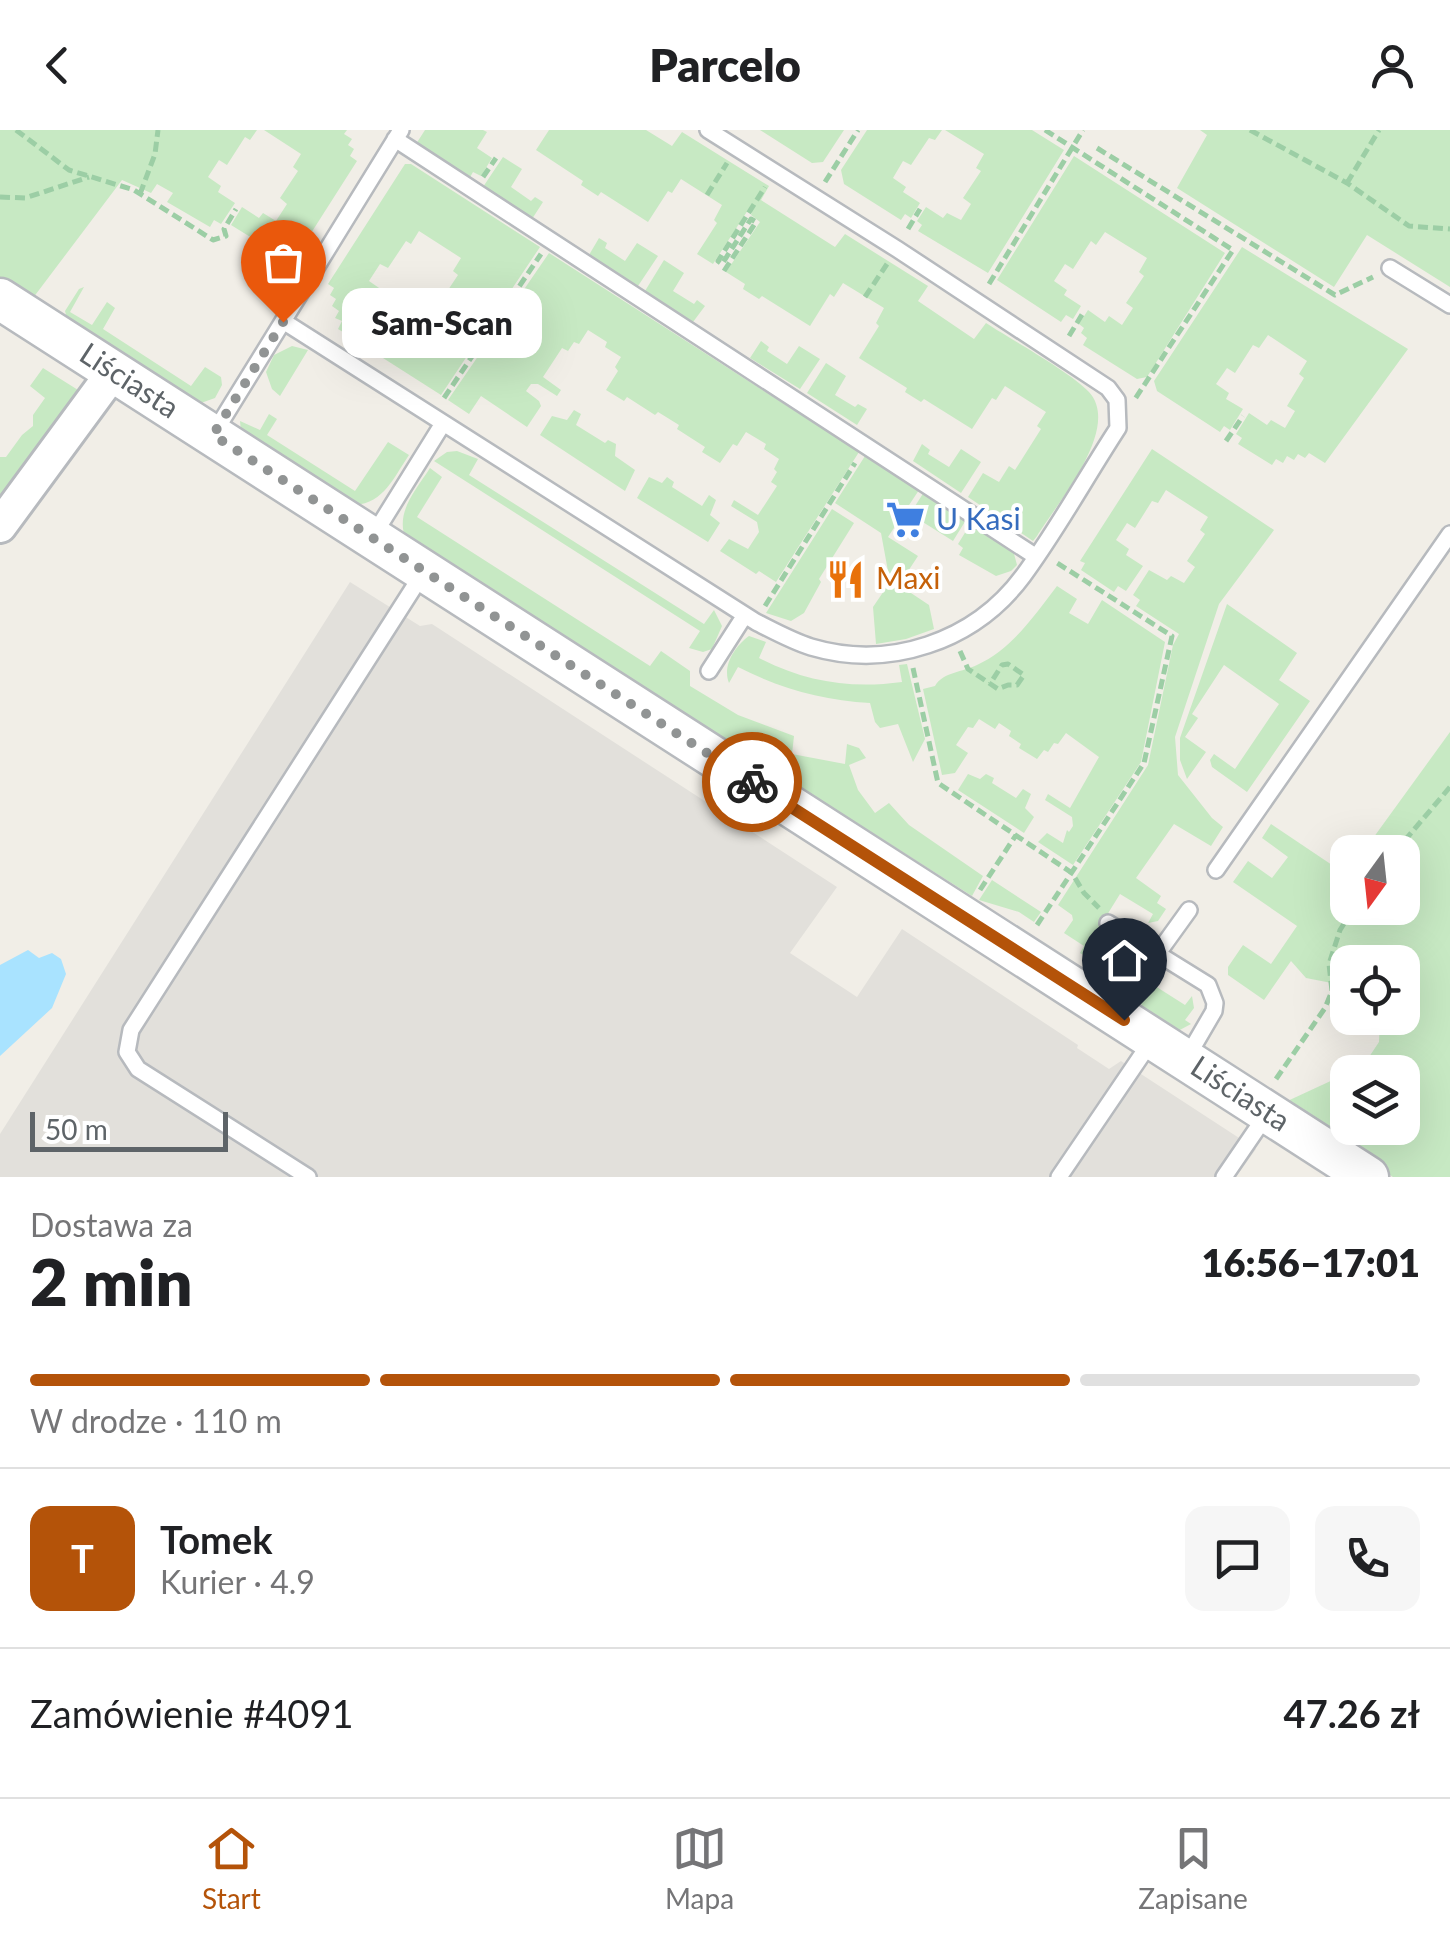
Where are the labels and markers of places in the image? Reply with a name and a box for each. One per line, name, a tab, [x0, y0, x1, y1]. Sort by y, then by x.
pin	[241, 220, 326, 323]
callout: Sam-Scan	[343, 287, 543, 357]
supermarket icon: U Kasi	[885, 499, 927, 541]
place label: U Kasi	[936, 500, 1021, 536]
restaurant icon: Maxi	[825, 558, 867, 600]
place label: Maxi	[876, 559, 940, 595]
pin	[1082, 918, 1167, 1021]

